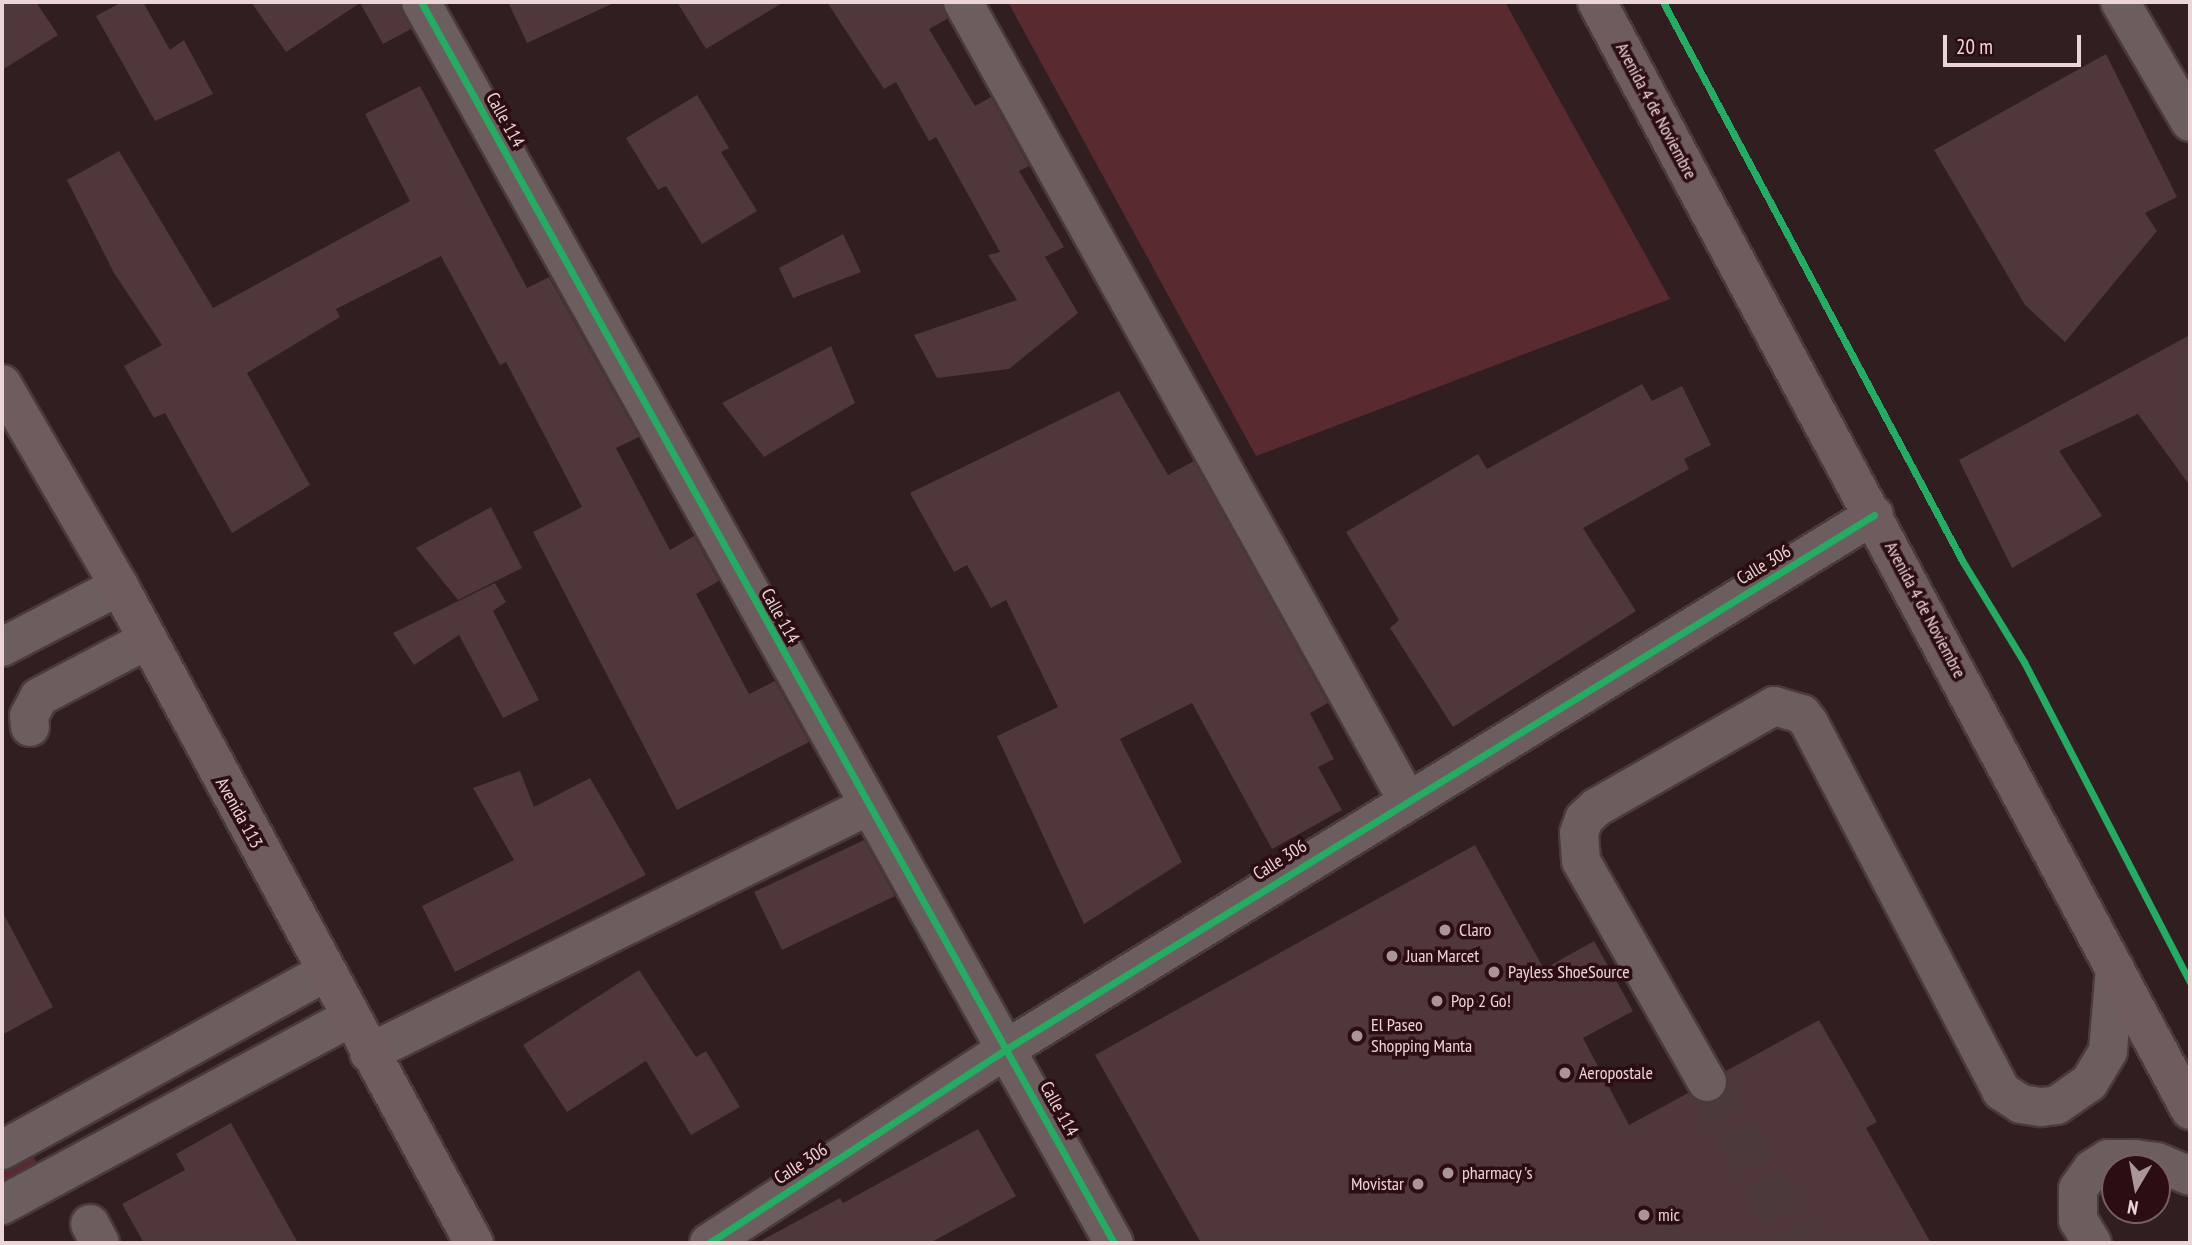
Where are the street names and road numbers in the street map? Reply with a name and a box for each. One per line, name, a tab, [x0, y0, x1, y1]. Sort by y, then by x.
street label: Avenida 4 de Noviembre	[1611, 39, 1701, 183]
street label: Calle 114	[481, 89, 529, 151]
street label: Avenida 4 de Noviembre	[1880, 538, 1970, 682]
street label: Calle 306	[1733, 541, 1795, 589]
street label: Calle 114	[756, 585, 804, 647]
street label: Avenida 113	[211, 774, 267, 852]
street label: Calle 306	[1249, 835, 1311, 885]
street label: Calle 114	[1035, 1078, 1083, 1140]
street label: Calle 306	[770, 1139, 832, 1189]

